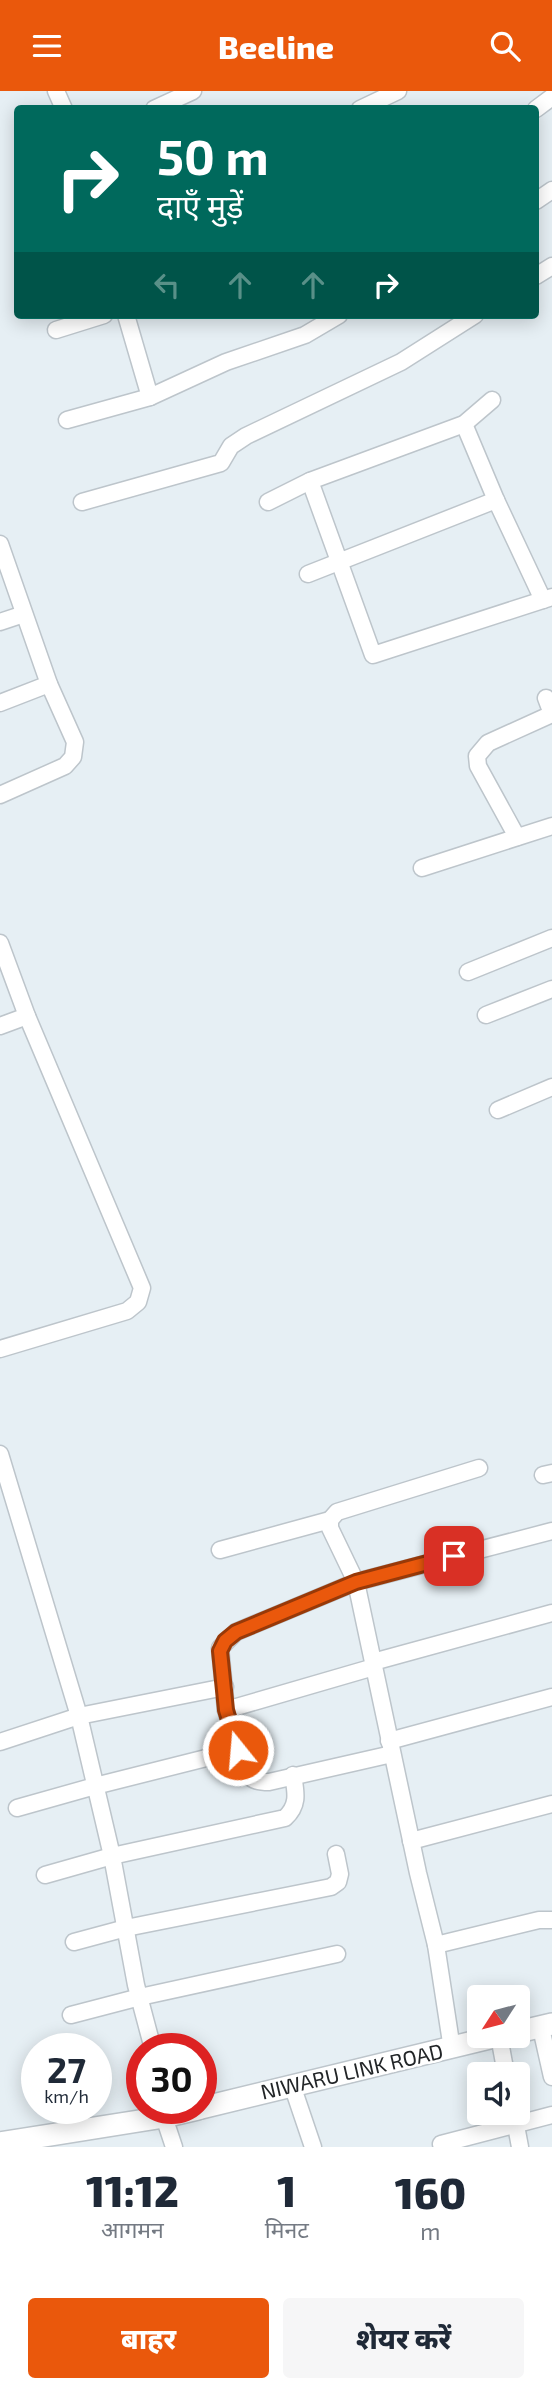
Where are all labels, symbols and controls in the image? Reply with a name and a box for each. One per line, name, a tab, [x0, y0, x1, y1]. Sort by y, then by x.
icon: menu	[28, 27, 66, 65]
text: Beeline	[218, 27, 334, 65]
icon: search	[486, 27, 524, 65]
text: 50 m	[157, 126, 269, 185]
icon: right	[42, 133, 133, 224]
text: दाएँ मुड़ें	[157, 186, 243, 224]
icon: left	[148, 266, 186, 304]
icon: ahead	[221, 266, 259, 304]
icon: ahead	[294, 266, 332, 304]
icon: right	[367, 266, 405, 304]
pin	[424, 1526, 484, 1586]
icon: arrive	[435, 1537, 473, 1575]
position arrow	[201, 1713, 275, 1787]
north arrow	[467, 1985, 530, 2047]
map controls	[467, 1985, 530, 2125]
speed limit sign: 30	[126, 2033, 217, 2124]
street label: NIWARU LINK ROAD	[258, 2037, 445, 2104]
text: 27	[47, 2048, 86, 2090]
button: sound	[467, 2062, 530, 2125]
text: km/h	[44, 2085, 89, 2107]
text: 11:12	[86, 2165, 179, 2215]
text: 1	[277, 2165, 296, 2215]
text: 160	[395, 2167, 466, 2217]
text: आगमन	[101, 2215, 164, 2243]
text: मिनट	[265, 2215, 309, 2243]
text: m	[420, 2217, 440, 2245]
button: बाहर	[28, 2298, 269, 2378]
button: शेयर करें	[283, 2298, 524, 2378]

